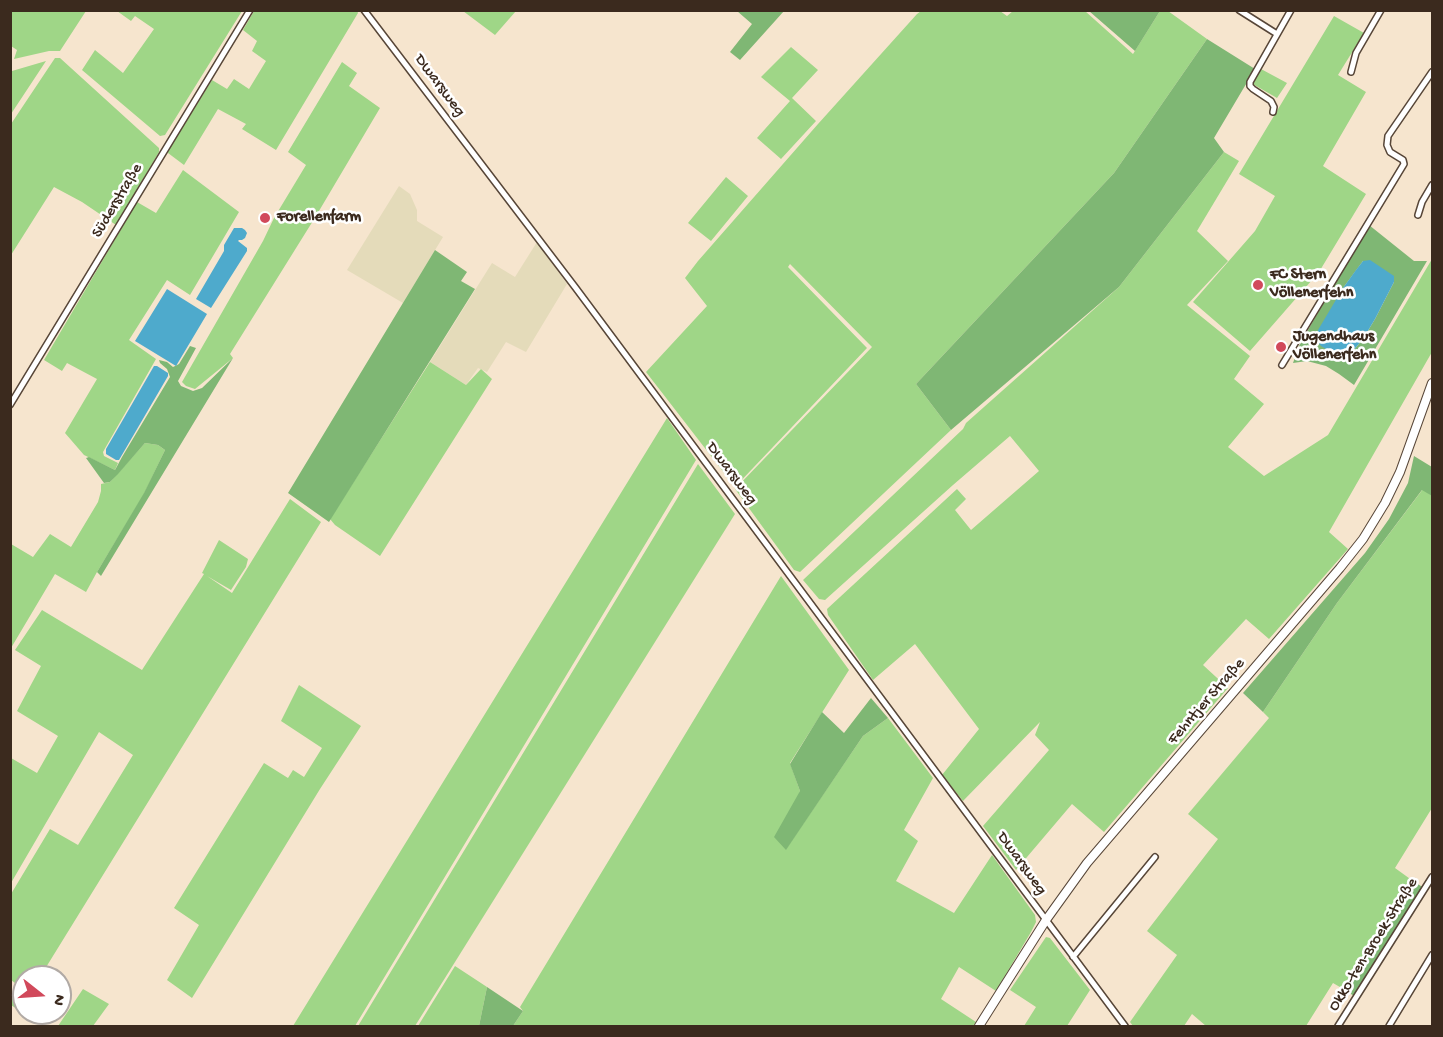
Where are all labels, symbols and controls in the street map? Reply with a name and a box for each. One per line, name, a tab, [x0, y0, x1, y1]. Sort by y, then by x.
street label: Dwarsweg	[409, 51, 469, 121]
street label: Süderstraße	[88, 160, 148, 242]
place label: Forellenfarm	[277, 208, 361, 228]
marker: Forellenfarm	[258, 211, 272, 225]
place label: FC Stern Völlenerfehn	[1270, 266, 1353, 304]
marker: FC Stern Völlenerfehn	[1251, 278, 1265, 292]
place label: Jugendhaus Völlenerfehn	[1293, 328, 1376, 366]
marker: Jugendhaus Völlenerfehn	[1274, 340, 1288, 354]
street label: Dwarsweg	[701, 439, 761, 509]
street label: Fehntjer Straße	[1164, 655, 1250, 749]
street label: Dwarsweg	[992, 829, 1050, 899]
street label: Okko-ten-Broek-Straße	[1325, 875, 1423, 1015]
north arrow	[12, 965, 72, 1025]
text: N	[47, 992, 68, 1008]

